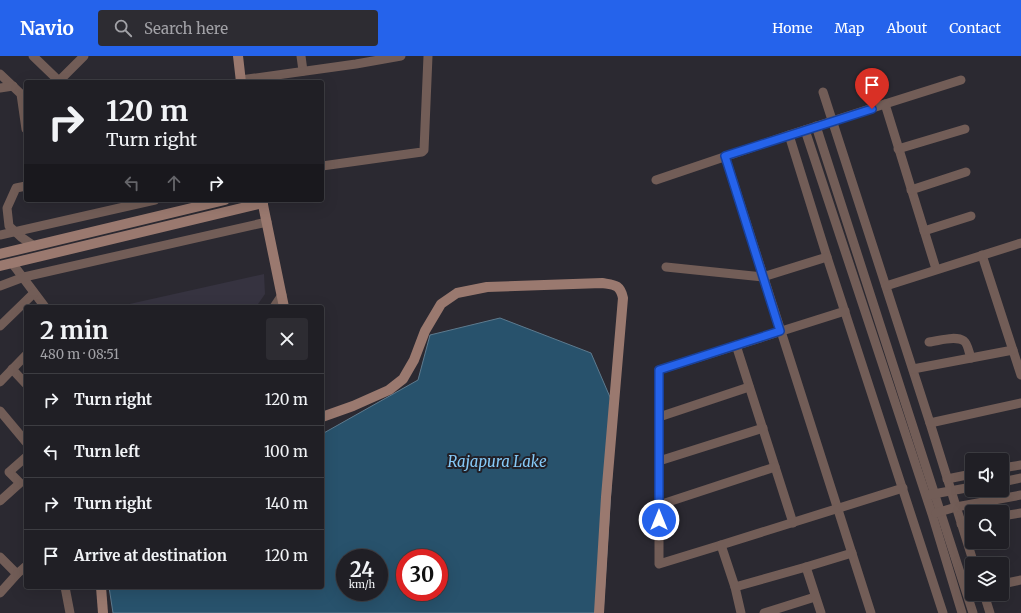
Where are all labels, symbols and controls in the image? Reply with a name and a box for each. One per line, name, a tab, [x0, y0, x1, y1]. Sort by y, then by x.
search box	[98, 10, 378, 46]
text: Navio	[20, 16, 74, 40]
icon: search	[112, 17, 134, 39]
text: Search here	[144, 19, 228, 38]
text: Home	[772, 19, 813, 37]
text: Map	[835, 19, 864, 37]
text: About	[886, 19, 927, 37]
text: Contact	[949, 19, 1001, 37]
pin	[855, 68, 889, 109]
icon: arrive	[861, 74, 883, 96]
text: 120 m	[106, 93, 188, 129]
icon: right	[40, 96, 92, 148]
text: Turn right	[106, 128, 197, 151]
icon: left	[121, 172, 143, 194]
icon: ahead	[163, 172, 185, 194]
icon: right	[205, 172, 227, 194]
text: 2 min	[40, 315, 108, 346]
button: close	[266, 318, 308, 360]
text: 480 m · 08:51	[40, 346, 119, 363]
icon: right	[40, 389, 62, 411]
text: Turn right	[74, 390, 152, 409]
text: 120 m	[265, 390, 308, 409]
icon: left	[40, 441, 62, 463]
text: Turn left	[74, 442, 140, 461]
text: 100 m	[264, 442, 308, 461]
water label: Rajapura Lake	[447, 452, 547, 471]
map controls	[965, 453, 1009, 601]
button: sound	[965, 453, 1009, 497]
icon: right	[40, 493, 62, 515]
text: Turn right	[74, 494, 152, 513]
text: 140 m	[265, 494, 308, 513]
position arrow	[638, 499, 680, 541]
button: search	[965, 505, 1009, 549]
icon: arrive	[40, 545, 62, 567]
text: Arrive at destination	[74, 546, 227, 565]
text: 120 m	[265, 546, 308, 565]
speed limit sign: 30	[396, 549, 448, 601]
text: 24	[350, 557, 374, 582]
button: layers	[965, 557, 1009, 601]
text: km/h	[349, 578, 375, 591]

